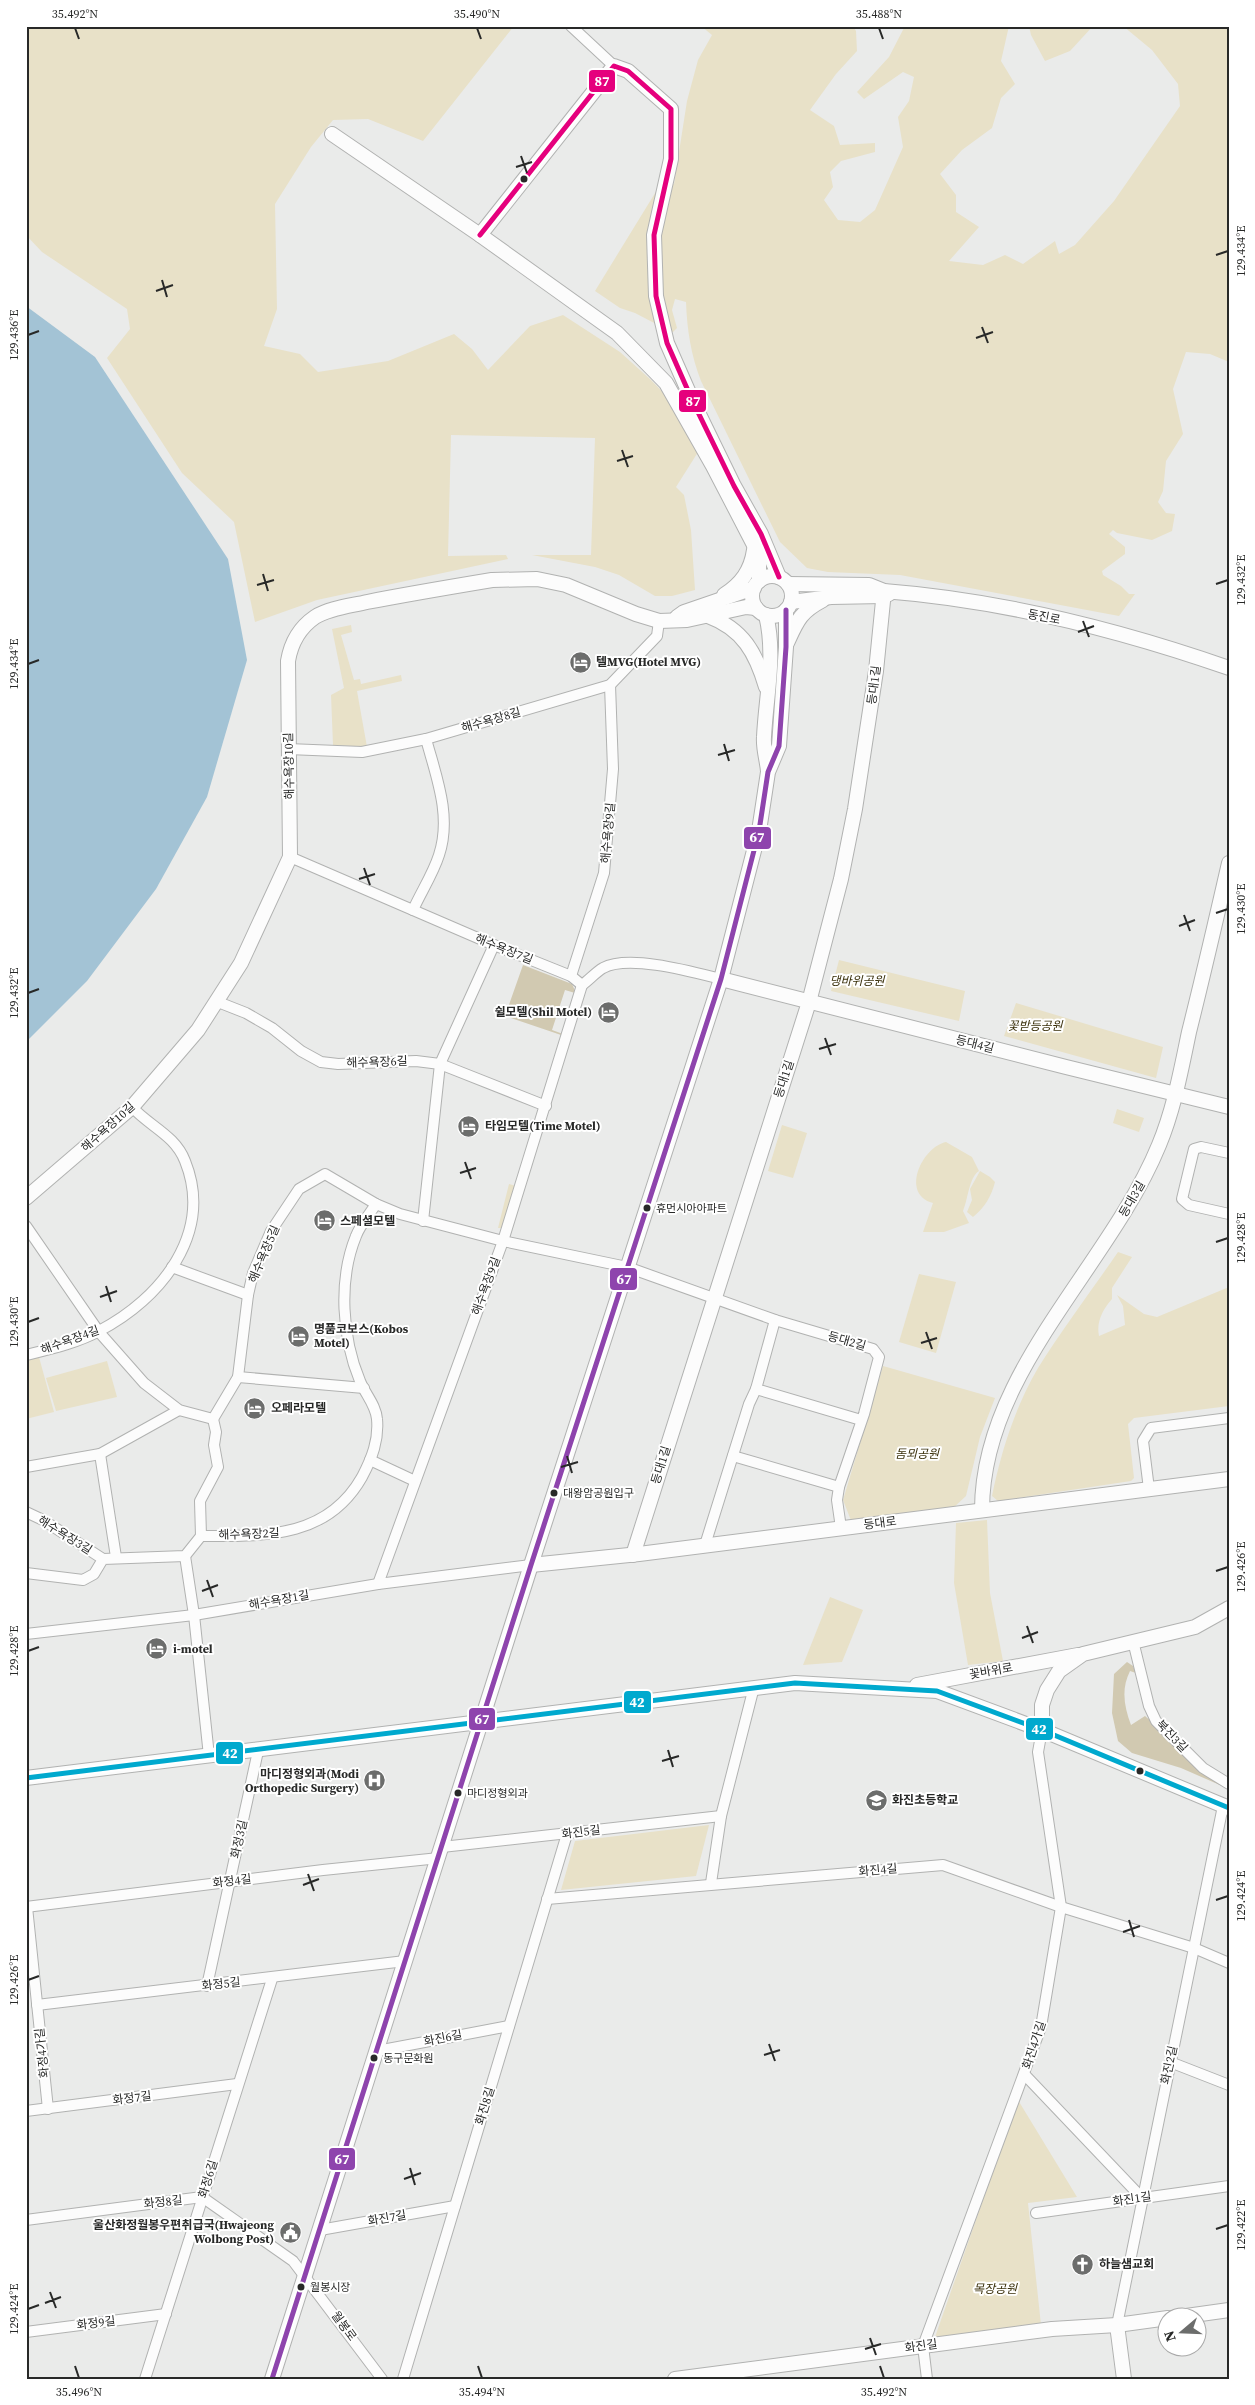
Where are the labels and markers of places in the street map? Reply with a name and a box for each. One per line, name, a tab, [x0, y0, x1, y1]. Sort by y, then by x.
unlabelled marker	[519, 174, 529, 184]
hotel icon: 텔MVG(Hotel MVG)	[568, 650, 592, 674]
place label: 텔MVG(Hotel MVG)	[596, 654, 701, 670]
hotel icon: 쉴모텔(Shil Motel)	[596, 1000, 620, 1024]
place label: 쉴모텔(Shil Motel)	[494, 1004, 592, 1020]
hotel icon: 타임모텔(Time Motel)	[457, 1114, 481, 1138]
place label: 타임모텔(Time Motel)	[485, 1118, 601, 1134]
place label: 휴먼시아아파트	[656, 1201, 727, 1216]
marker: 휴먼시아아파트	[642, 1203, 652, 1213]
hotel icon: 스페셜모텔	[312, 1209, 336, 1233]
place label: 스페셜모텔	[340, 1213, 395, 1229]
place label: 명품코보스(Kobos Motel)	[314, 1321, 409, 1351]
hotel icon: 명품코보스(Kobos Motel)	[286, 1324, 310, 1348]
hotel icon: 오페라모텔	[243, 1396, 267, 1420]
place label: 오페라모텔	[271, 1400, 326, 1416]
place label: 대왕암공원입구	[563, 1486, 634, 1501]
marker: 대왕암공원입구	[549, 1488, 559, 1498]
hotel icon: i-motel	[145, 1637, 169, 1661]
place label: i-motel	[173, 1641, 213, 1657]
place label: 마디정형외과(Modi Orthopedic Surgery)	[245, 1766, 359, 1796]
unlabelled marker	[1135, 1766, 1145, 1776]
hospital icon: 마디정형외과(Modi Orthopedic Surgery)	[363, 1769, 387, 1793]
place label: 마디정형외과	[467, 1786, 528, 1801]
marker: 마디정형외과	[453, 1788, 463, 1798]
school or university icon: 화진초등학교	[864, 1788, 888, 1812]
place label: 화진초등학교	[892, 1792, 958, 1808]
place label: 동구문화원	[383, 2051, 434, 2066]
marker: 동구문화원	[369, 2053, 379, 2063]
place label: 울산화정월봉우편취급국(Hwajeong Wolbong Post)	[93, 2217, 274, 2247]
public building icon: 울산화정월봉우편취급국(Hwajeong Wolbong Post)	[278, 2220, 302, 2244]
church icon: 하늘샘교회	[1071, 2252, 1095, 2276]
place label: 하늘샘교회	[1099, 2256, 1154, 2272]
place label: 월봉시장	[310, 2280, 350, 2295]
marker: 월봉시장	[296, 2282, 306, 2292]

